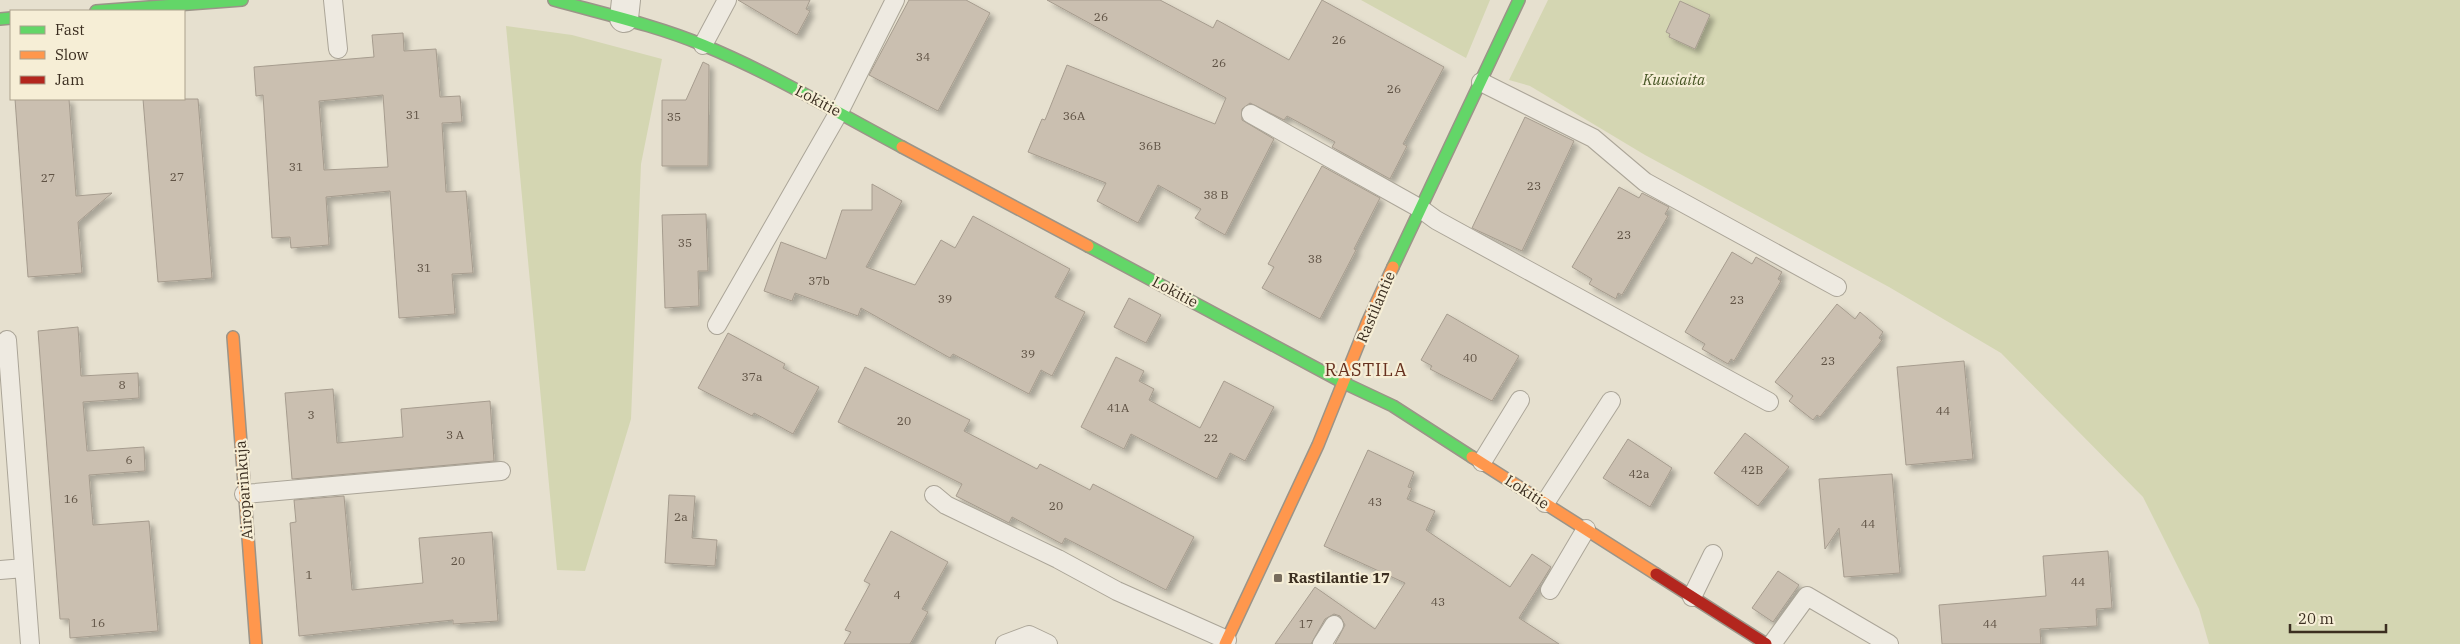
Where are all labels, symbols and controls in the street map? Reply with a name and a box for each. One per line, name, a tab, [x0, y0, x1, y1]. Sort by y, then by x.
house number: 26	[1094, 9, 1108, 24]
legend	[10, 10, 185, 100]
text: Fast	[55, 20, 85, 39]
house number: 26	[1332, 32, 1346, 47]
text: Slow	[55, 45, 89, 64]
house number: 34	[916, 49, 930, 64]
house number: 26	[1212, 55, 1226, 70]
text: Jam	[55, 70, 84, 89]
park label: Kuusiaita	[1642, 70, 1706, 89]
street label: Lokitie	[792, 81, 844, 120]
house number: 26	[1387, 81, 1401, 96]
house number: 31	[406, 107, 420, 122]
house number: 36A	[1063, 108, 1086, 123]
house number: 35	[667, 109, 681, 124]
house number: 36B	[1139, 138, 1161, 153]
house number: 31	[289, 159, 303, 174]
house number: 27	[170, 169, 184, 184]
house number: 27	[41, 170, 55, 185]
house number: 23	[1527, 178, 1541, 193]
house number: 38 B	[1203, 187, 1229, 202]
house number: 23	[1617, 227, 1631, 242]
house number: 35	[678, 235, 692, 250]
house number: 38	[1308, 251, 1322, 266]
house number: 31	[417, 260, 431, 275]
street label: Rastilantie	[1352, 268, 1399, 345]
street label: Lokitie	[1149, 272, 1201, 311]
house number: 37b	[808, 273, 830, 288]
house number: 39	[938, 291, 952, 306]
house number: 23	[1730, 292, 1744, 307]
house number: 39	[1021, 346, 1035, 361]
house number: 40	[1463, 350, 1477, 365]
house number: 23	[1821, 353, 1835, 368]
district label: RASTILA	[1324, 358, 1408, 381]
house number: 37a	[742, 369, 763, 384]
house number: 8	[118, 377, 126, 392]
house number: 41A	[1107, 400, 1130, 415]
house number: 44	[1936, 403, 1950, 418]
house number: 3	[307, 407, 315, 422]
house number: 20	[897, 413, 911, 428]
house number: 3 A	[446, 427, 465, 442]
house number: 22	[1204, 430, 1218, 445]
street label: Airoparinkuja	[231, 440, 256, 540]
house number: 6	[125, 452, 133, 467]
house number: 42B	[1741, 462, 1763, 477]
house number: 42a	[1629, 466, 1650, 481]
street label: Lokitie	[1502, 470, 1553, 513]
house number: 16	[64, 491, 78, 506]
house number: 43	[1368, 494, 1382, 509]
house number: 20	[1049, 498, 1063, 513]
house number: 2a	[674, 509, 688, 524]
house number: 44	[1861, 516, 1875, 531]
house number: 20	[451, 553, 465, 568]
house number: 1	[305, 567, 313, 582]
place label: Rastilantie 17	[1288, 568, 1390, 587]
marker: Rastilantie 17	[1272, 572, 1284, 584]
house number: 44	[2071, 574, 2085, 589]
house number: 4	[893, 587, 901, 602]
house number: 43	[1431, 594, 1445, 609]
scale bar	[2290, 602, 2386, 634]
text: 20 m	[2298, 609, 2334, 628]
house number: 16	[91, 615, 105, 630]
house number: 17	[1299, 616, 1313, 631]
house number: 44	[1983, 616, 1997, 631]

